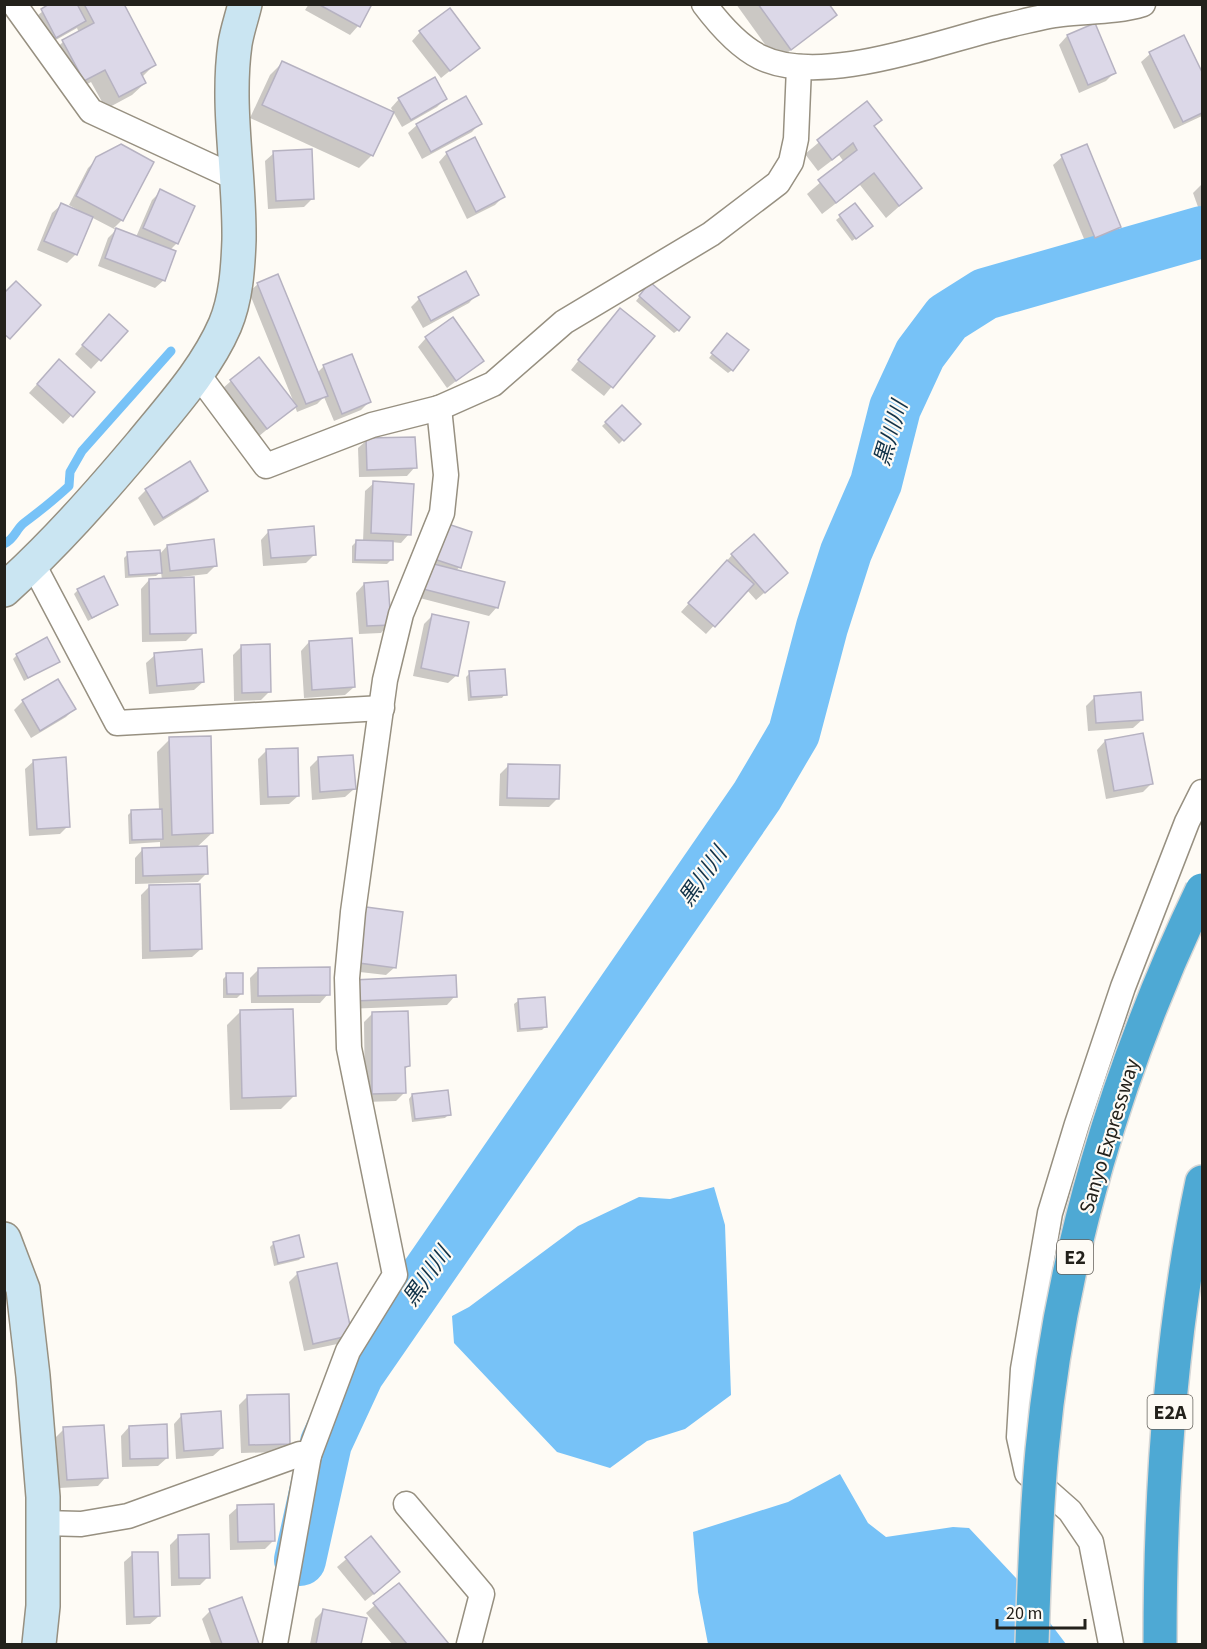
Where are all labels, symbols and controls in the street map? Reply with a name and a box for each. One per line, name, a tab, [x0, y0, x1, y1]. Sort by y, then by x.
water label: 黒川川	[866, 395, 916, 470]
water label: 黒川川	[671, 839, 736, 913]
street label: Sanyo Expressway	[1071, 1055, 1147, 1217]
water label: 黒川川	[395, 1239, 460, 1313]
road number: E2	[1057, 1240, 1093, 1274]
road number: E2A	[1148, 1395, 1192, 1429]
scale bar	[997, 1592, 1086, 1630]
text: 20 m	[1006, 1601, 1042, 1626]

